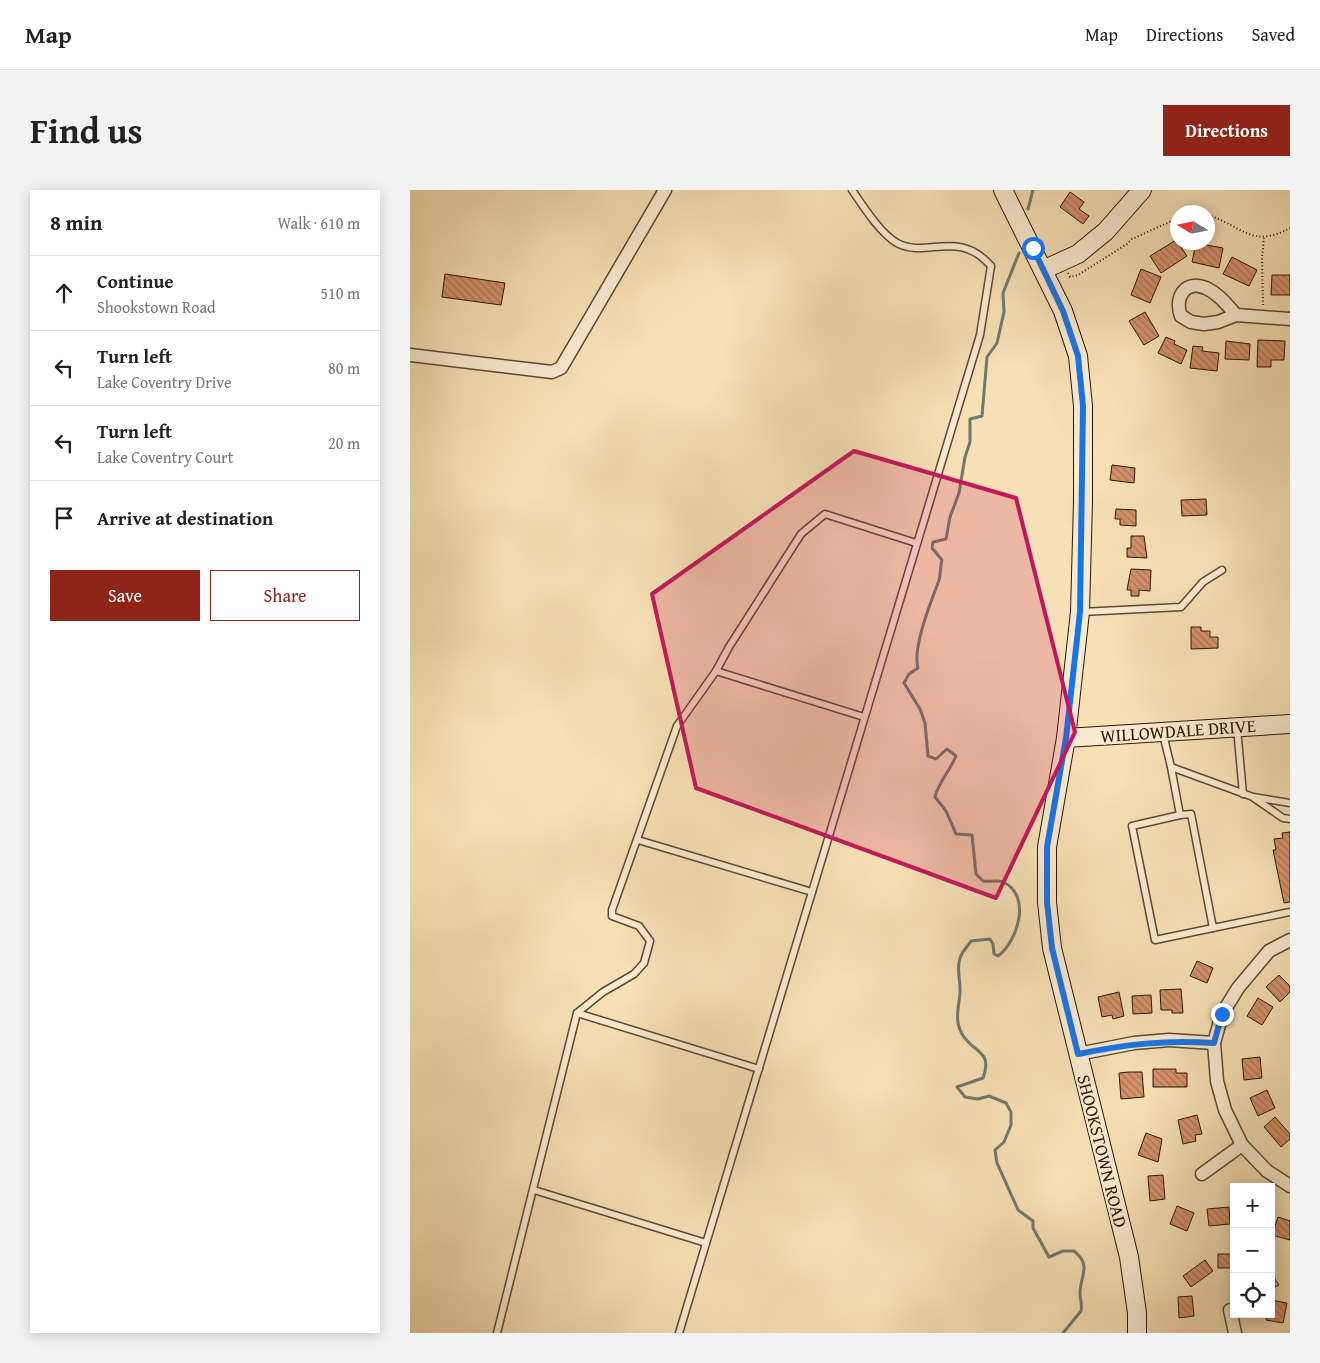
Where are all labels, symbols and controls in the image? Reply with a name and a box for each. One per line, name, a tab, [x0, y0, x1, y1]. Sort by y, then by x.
text: Map	[25, 17, 72, 52]
text: Map	[1085, 21, 1118, 48]
text: Directions	[1146, 21, 1223, 48]
text: Saved	[1251, 21, 1295, 48]
text: Find us	[30, 105, 143, 156]
button: Directions	[1163, 105, 1290, 156]
north arrow	[1170, 205, 1215, 250]
text: 8 min	[50, 207, 102, 238]
text: Walk · 610 m	[277, 211, 360, 235]
route start	[1022, 237, 1045, 260]
text: Continue	[97, 267, 174, 295]
icon: ahead	[50, 279, 78, 307]
text: 510 m	[320, 281, 360, 305]
text: Shookstown Road	[97, 295, 216, 319]
text: Turn left	[97, 342, 172, 370]
icon: left	[50, 354, 78, 382]
text: 80 m	[328, 356, 360, 380]
text: Lake Coventry Drive	[97, 370, 231, 394]
text: Turn left	[97, 417, 172, 445]
icon: left	[50, 429, 78, 457]
text: 20 m	[328, 431, 360, 455]
text: Lake Coventry Court	[97, 445, 233, 469]
icon: arrive	[50, 504, 78, 532]
text: Arrive at destination	[97, 504, 273, 532]
button: Save	[50, 570, 200, 621]
button: Share	[210, 570, 360, 621]
street label: WILLOWDALE DRIVE	[1099, 712, 1256, 749]
route end	[1211, 1003, 1234, 1026]
street label: SHOOKSTOWN ROAD	[1070, 1072, 1135, 1230]
map controls	[1230, 1183, 1275, 1318]
button: +	[1230, 1183, 1275, 1228]
button: −	[1230, 1228, 1275, 1273]
button: locate	[1230, 1273, 1275, 1318]

